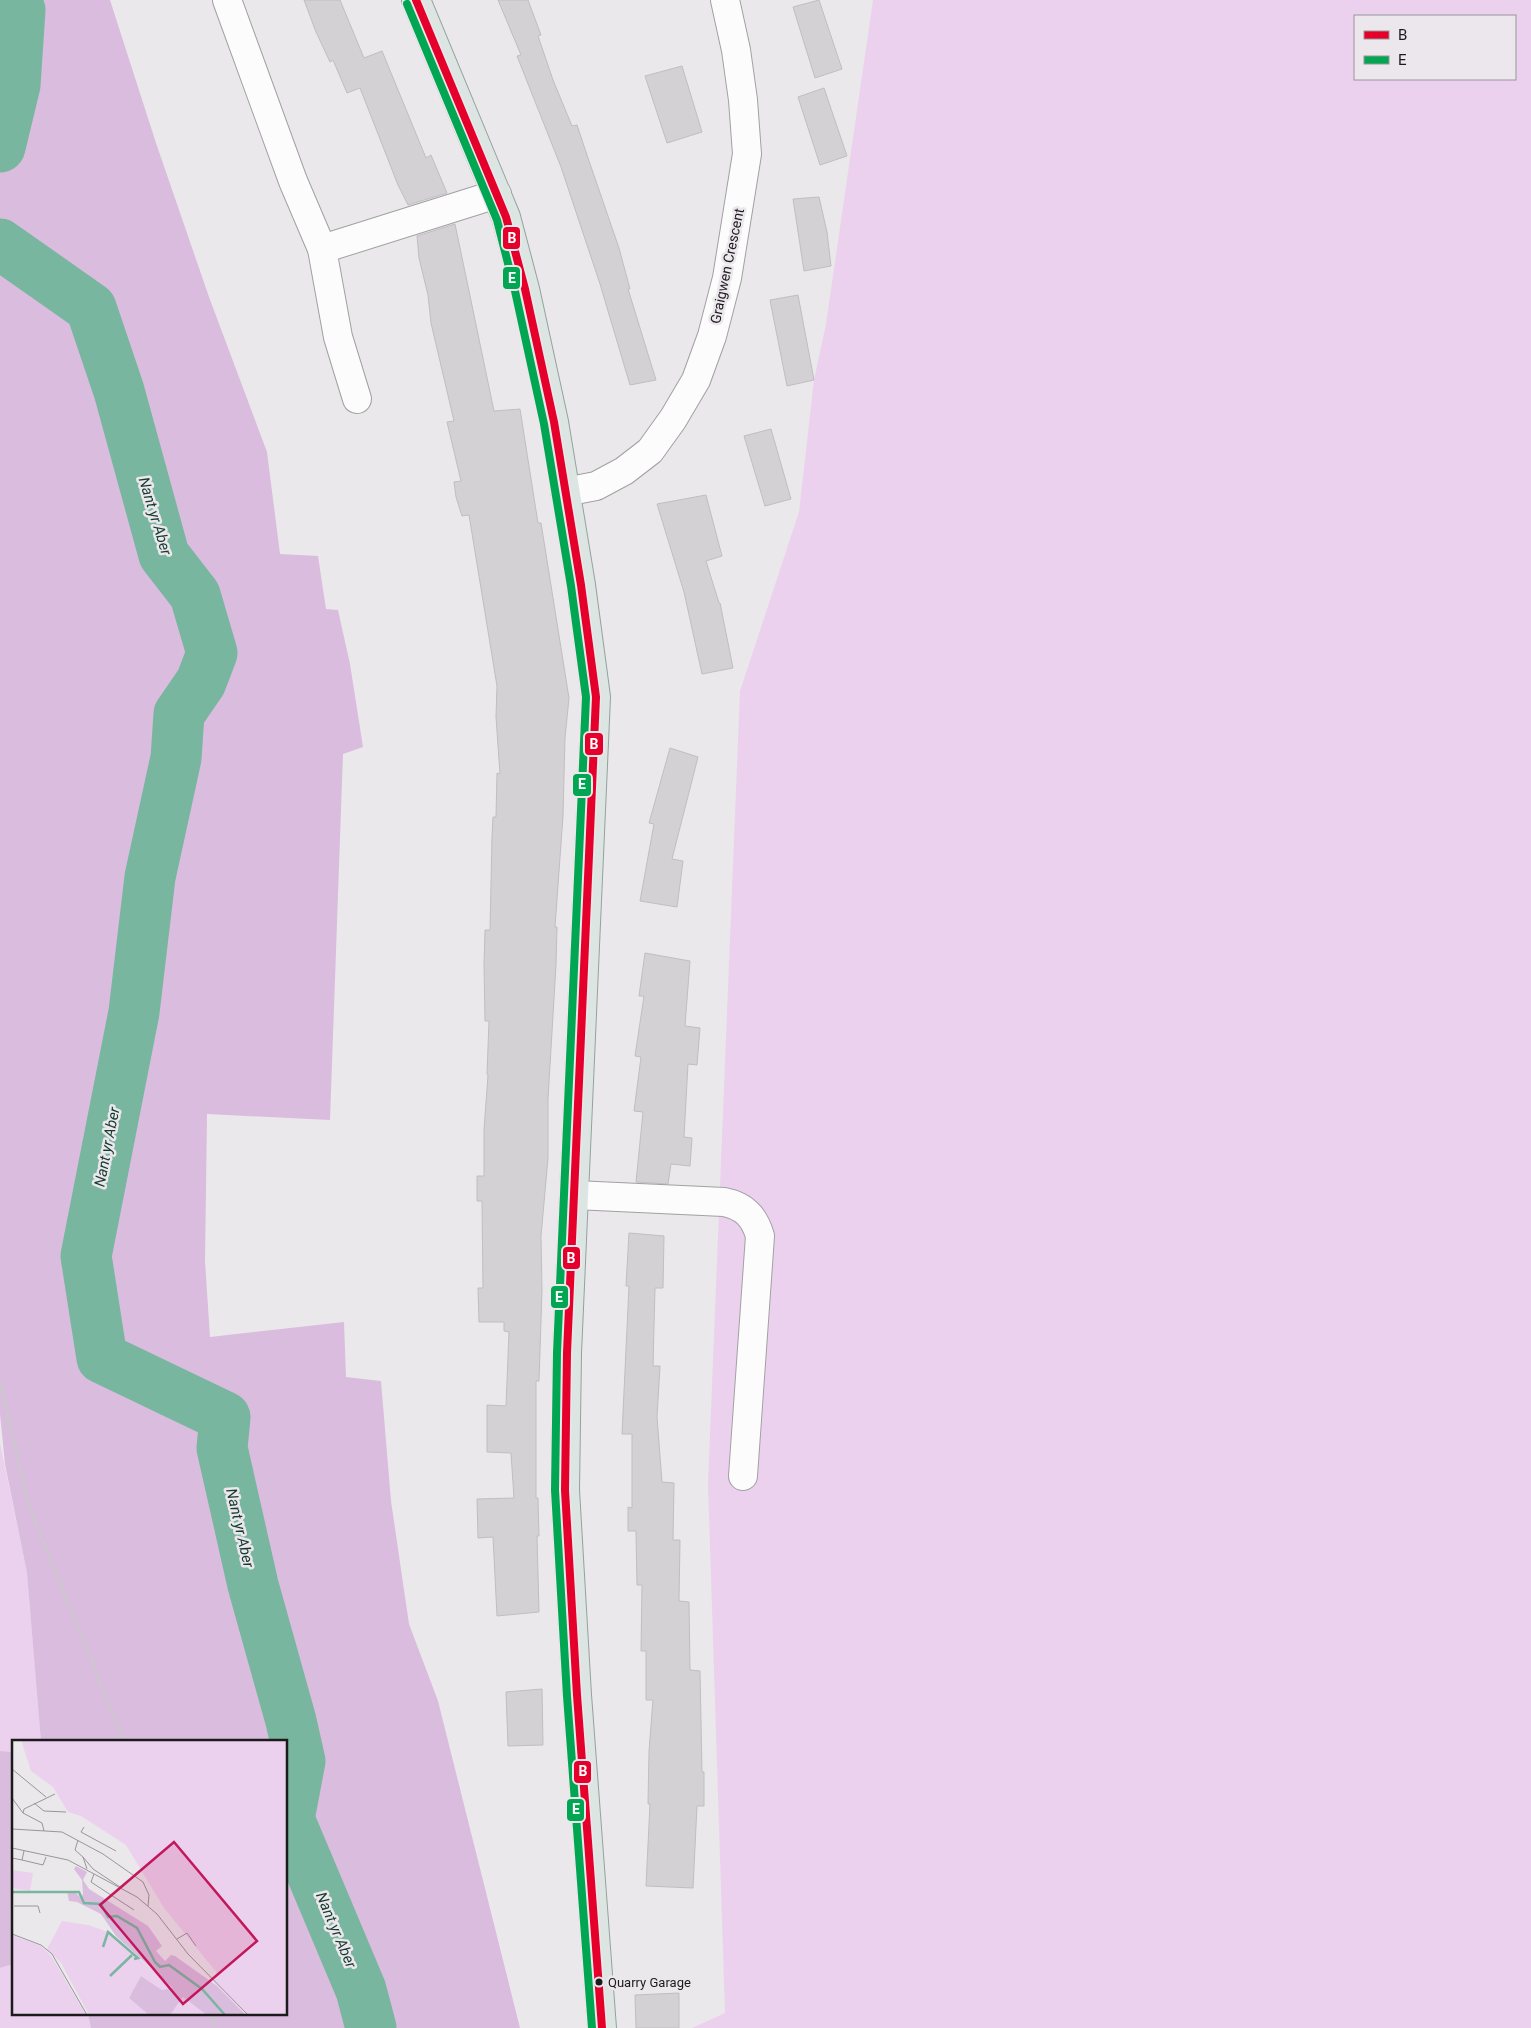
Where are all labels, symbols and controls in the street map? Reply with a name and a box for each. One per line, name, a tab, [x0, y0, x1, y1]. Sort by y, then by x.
legend	[1354, 15, 1516, 80]
text: B	[1398, 26, 1407, 44]
text: E	[1398, 51, 1407, 69]
street label: Graigwen Crescent	[707, 206, 747, 325]
line badge: B	[502, 226, 521, 250]
text: B	[508, 230, 517, 246]
line badge: E	[502, 266, 521, 290]
text: E	[508, 270, 516, 286]
water label: Nant yr Aber	[135, 475, 176, 558]
line badge: B	[584, 732, 604, 756]
text: B	[590, 736, 599, 752]
line badge: E	[572, 773, 592, 797]
text: E	[578, 776, 586, 792]
water label: Nant yr Aber	[90, 1105, 124, 1188]
line badge: B	[562, 1246, 581, 1270]
text: B	[567, 1250, 576, 1266]
line badge: E	[550, 1285, 569, 1309]
text: E	[555, 1289, 563, 1305]
water label: Nant yr Aber	[222, 1487, 258, 1570]
inset map	[12, 1740, 288, 2016]
line badge: B	[573, 1760, 592, 1784]
text: B	[579, 1763, 588, 1779]
line badge: E	[566, 1798, 585, 1822]
text: E	[572, 1801, 580, 1817]
water label: Nant yr Aber	[312, 1889, 360, 1972]
place label: Quarry Garage	[608, 1975, 691, 1990]
marker: Quarry Garage	[594, 1977, 604, 1987]

